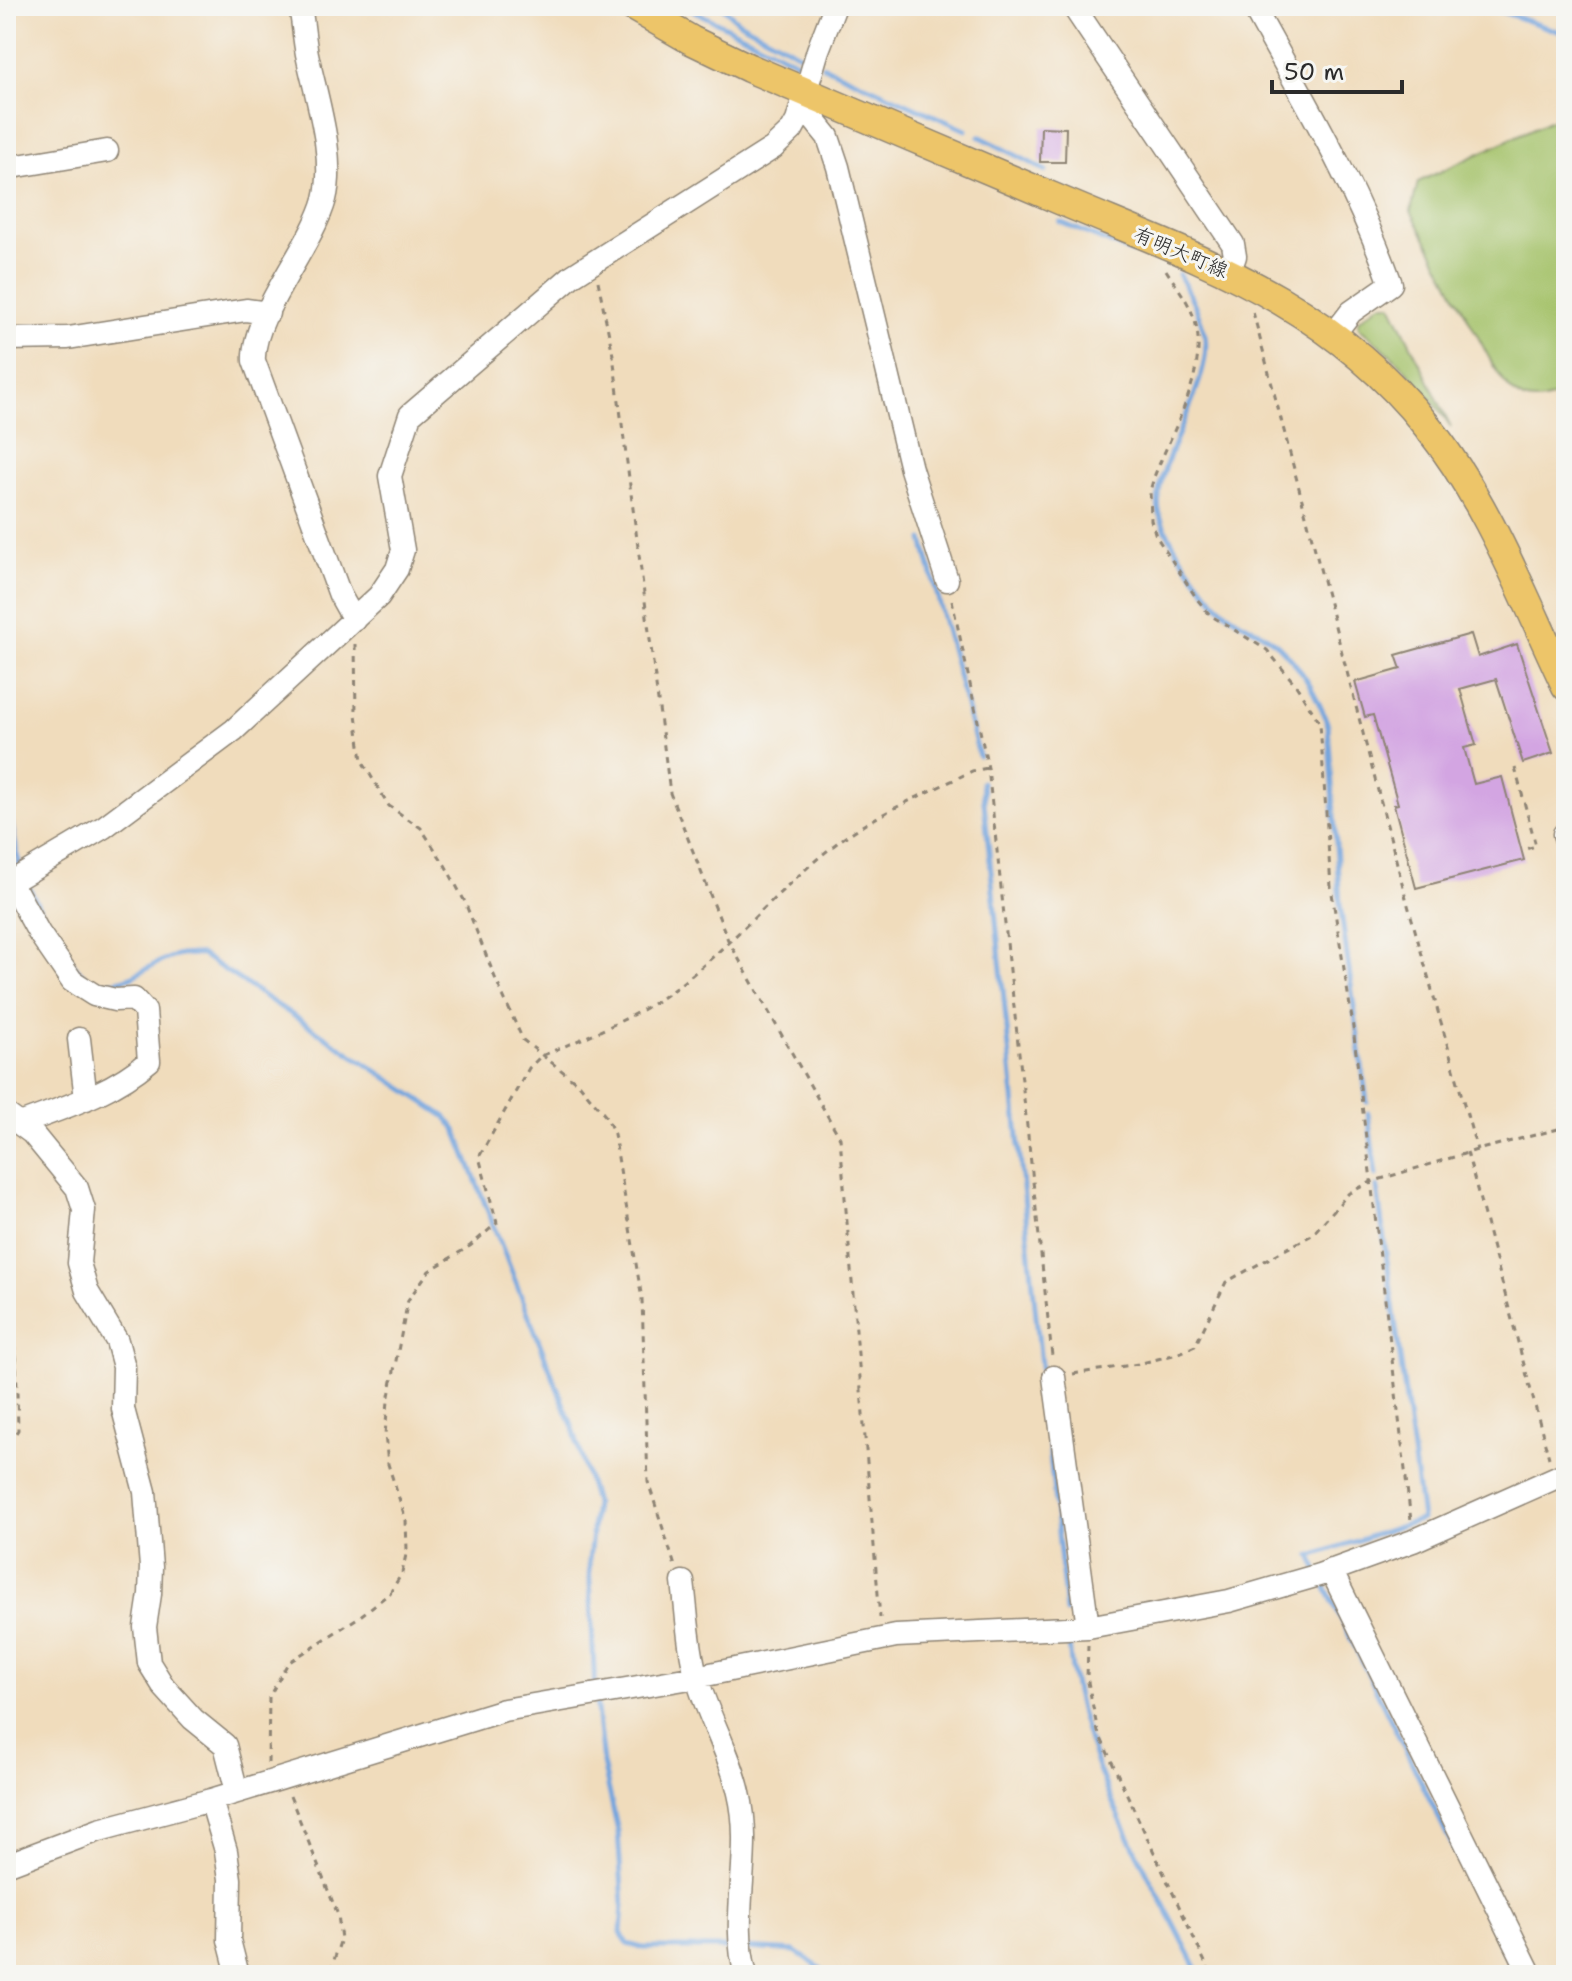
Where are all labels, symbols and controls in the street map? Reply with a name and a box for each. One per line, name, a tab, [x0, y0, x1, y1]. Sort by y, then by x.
scale bar	[1272, 44, 1402, 94]
text: 50 m	[1284, 56, 1344, 88]
street label: 有明大町線	[1130, 220, 1232, 284]

